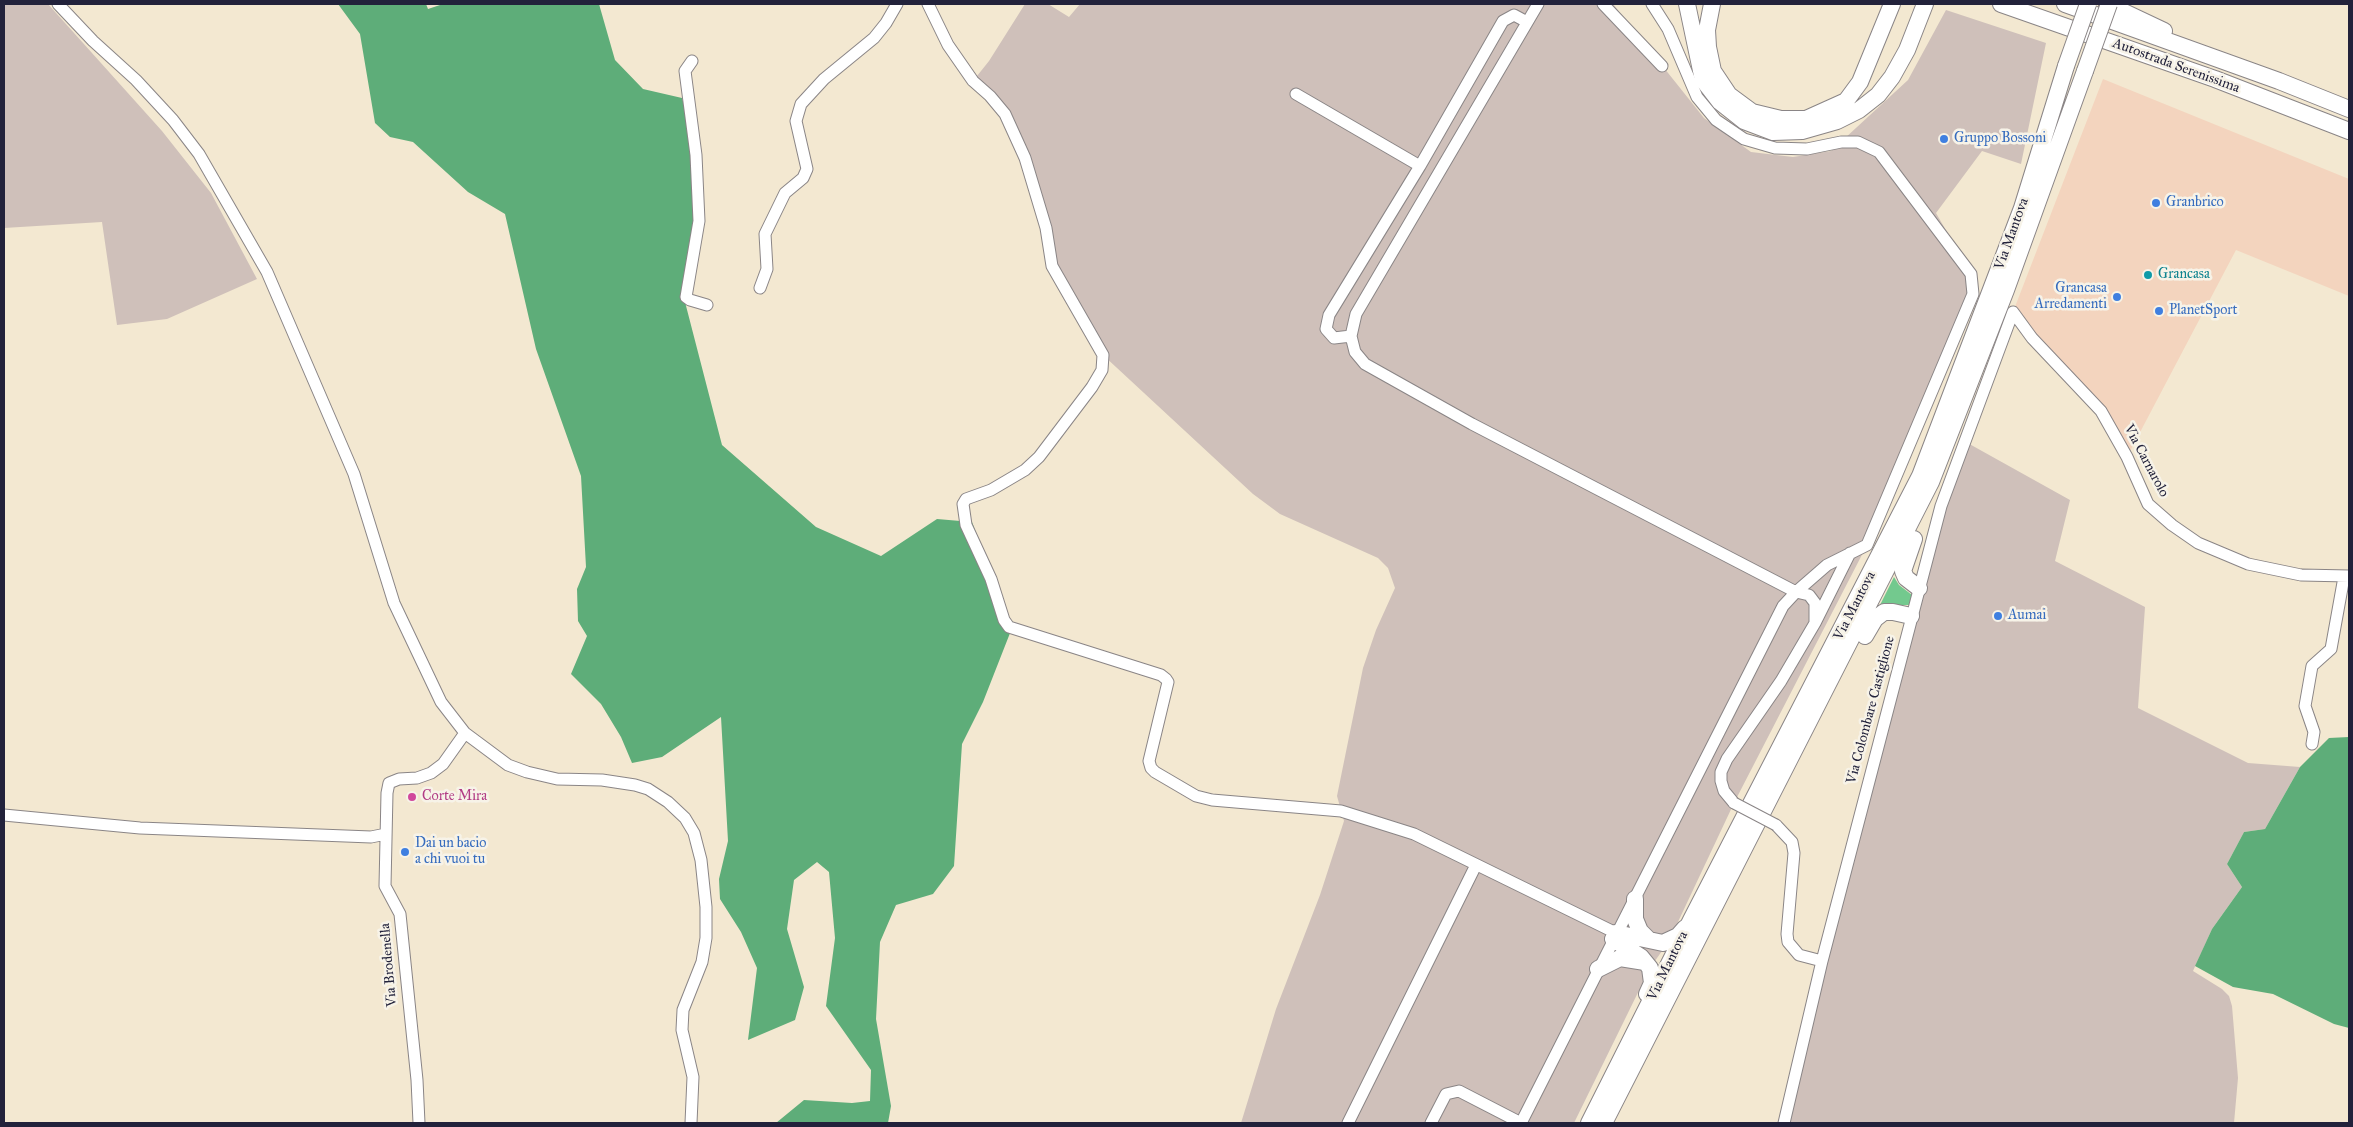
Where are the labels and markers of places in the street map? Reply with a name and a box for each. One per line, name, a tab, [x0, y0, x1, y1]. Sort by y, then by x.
place label: Gruppo Bossoni	[1954, 131, 2046, 147]
marker: Gruppo Bossoni	[1938, 133, 1950, 145]
place label: Granbrico	[2166, 195, 2224, 211]
marker: Granbrico	[2150, 197, 2162, 209]
place label: Grancasa	[2158, 267, 2210, 283]
marker: Grancasa	[2142, 269, 2154, 281]
place label: Grancasa Arredamenti	[2035, 281, 2107, 314]
marker: Grancasa Arredamenti	[2111, 291, 2123, 303]
place label: PlanetSport	[2169, 303, 2237, 319]
marker: PlanetSport	[2153, 305, 2165, 317]
place label: Aumai	[2008, 608, 2046, 624]
marker: Aumai	[1992, 610, 2004, 622]
place label: Corte Mira	[422, 789, 487, 805]
marker: Corte Mira	[406, 791, 418, 803]
place label: Dai un bacio a chi vuoi tu	[415, 836, 486, 869]
marker: Dai un bacio a chi vuoi tu	[399, 846, 411, 858]

